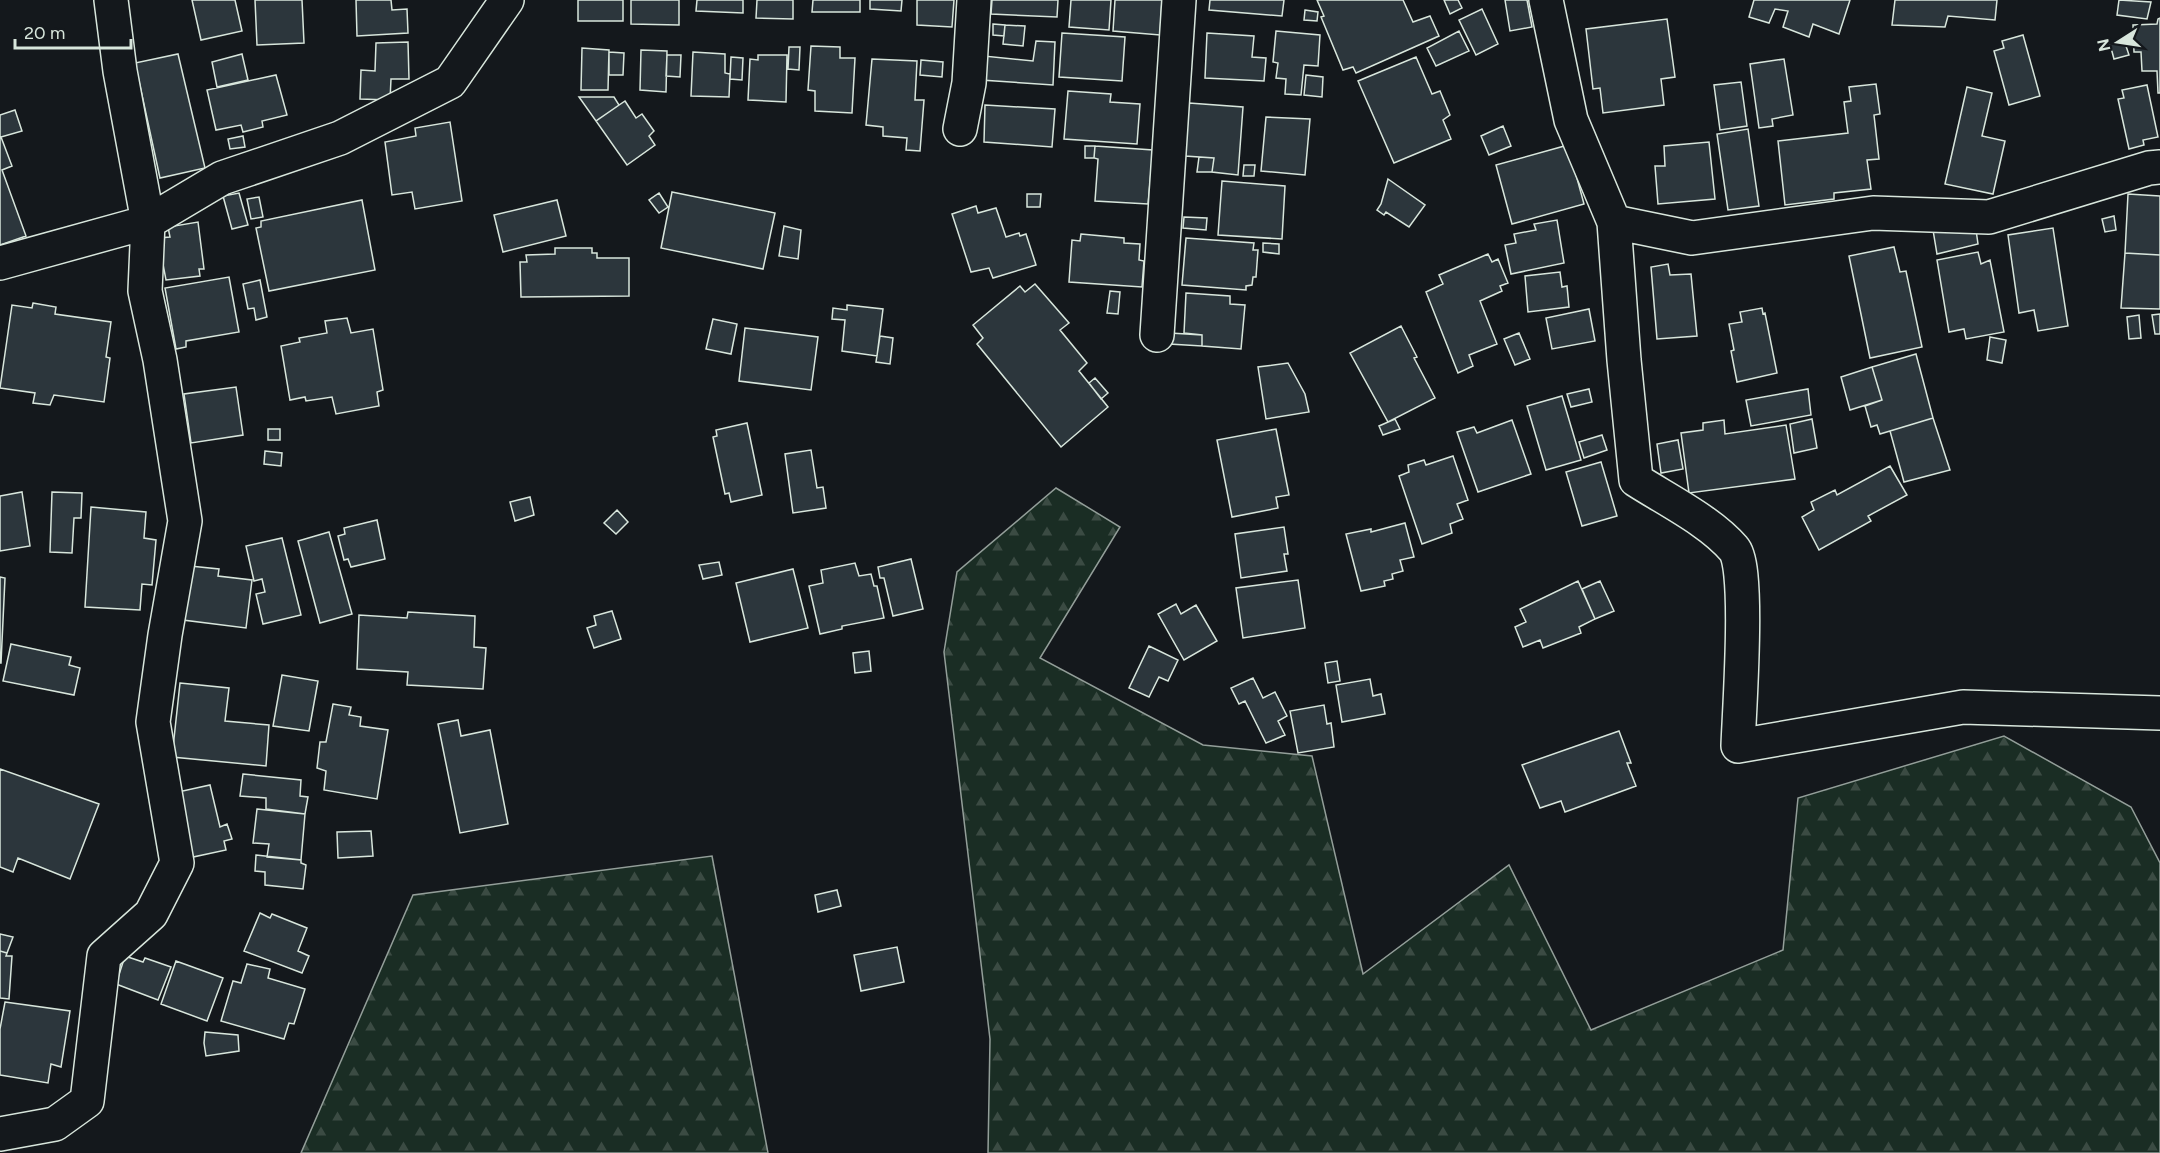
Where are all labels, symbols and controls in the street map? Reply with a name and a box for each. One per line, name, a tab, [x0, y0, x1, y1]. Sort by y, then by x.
scale bar	[15, 12, 130, 50]
north arrow	[2088, 12, 2148, 72]
text: 20 m	[24, 22, 65, 44]
text: N	[2093, 37, 2114, 53]

